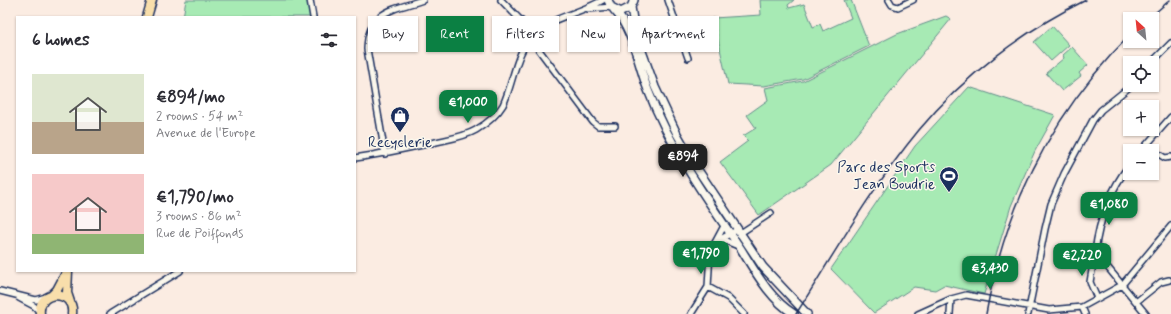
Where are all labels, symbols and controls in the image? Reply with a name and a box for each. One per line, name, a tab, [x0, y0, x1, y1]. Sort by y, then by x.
north arrow	[1123, 12, 1159, 48]
map controls	[1123, 12, 1159, 180]
chip: Buy	[368, 16, 418, 52]
chip: Rent	[426, 16, 484, 52]
chip: Filters	[492, 16, 559, 52]
chip: New	[567, 16, 620, 52]
chip: Apartment	[628, 16, 719, 52]
text: 6 homes	[32, 29, 90, 51]
icon: filters	[318, 29, 340, 51]
button: locate	[1123, 56, 1159, 92]
text: €894/mo	[156, 86, 225, 108]
icon: home	[64, 90, 112, 138]
pin: €1,000	[435, 90, 501, 124]
text: €1,000	[448, 94, 488, 111]
button: +	[1123, 100, 1159, 136]
shop icon: Recyclerie	[389, 105, 411, 133]
text: 2 rooms · 54 m²	[156, 108, 243, 125]
text: Avenue de l'Europe	[156, 125, 256, 142]
place label: Recyclerie	[368, 133, 432, 153]
pin: €894	[659, 144, 707, 178]
button: −	[1123, 144, 1159, 180]
text: €894	[667, 148, 699, 165]
place label: Parc des Sports Jean Boudrie	[837, 158, 935, 195]
sports icon: Parc des Sports Jean Boudrie	[938, 165, 960, 193]
text: €1,790/mo	[156, 186, 234, 208]
icon: home	[64, 190, 112, 238]
pin: €1,080	[1076, 192, 1142, 226]
text: €1,080	[1090, 196, 1128, 213]
text: 3 rooms · 86 m²	[156, 208, 242, 225]
text: Rue de Poiffonds	[156, 225, 243, 242]
pin: €1,790	[668, 241, 734, 275]
pin: €2,220	[1049, 243, 1115, 277]
text: €1,790	[682, 245, 720, 262]
text: €2,220	[1062, 247, 1102, 264]
pin: €3,430	[957, 256, 1023, 290]
text: €3,430	[971, 260, 1009, 277]

